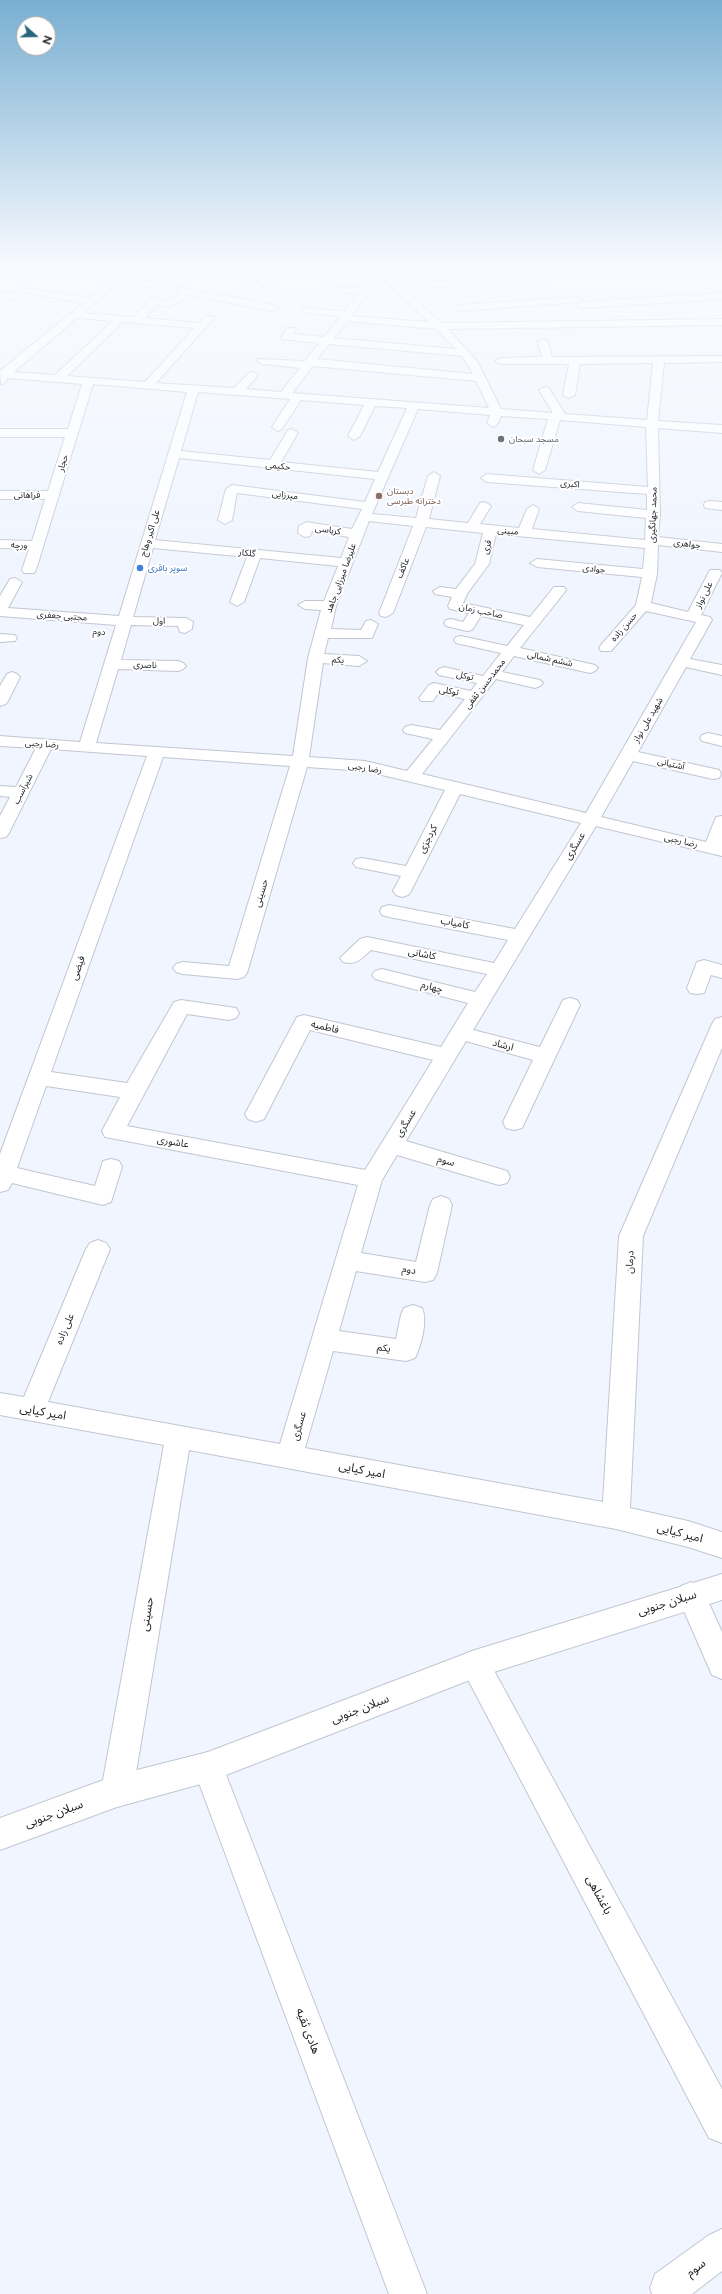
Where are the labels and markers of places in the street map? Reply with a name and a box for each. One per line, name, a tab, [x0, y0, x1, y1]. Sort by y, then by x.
marker: مسجد سبحان	[496, 434, 506, 444]
place label: مسجد سبحان	[509, 434, 559, 444]
place label: دبستان دخترانه طبرسی	[387, 486, 441, 507]
marker: دبستان دخترانه طبرسی	[374, 491, 384, 501]
marker: سوپر باقری	[135, 563, 145, 573]
place label: سوپر باقری	[148, 563, 187, 573]

